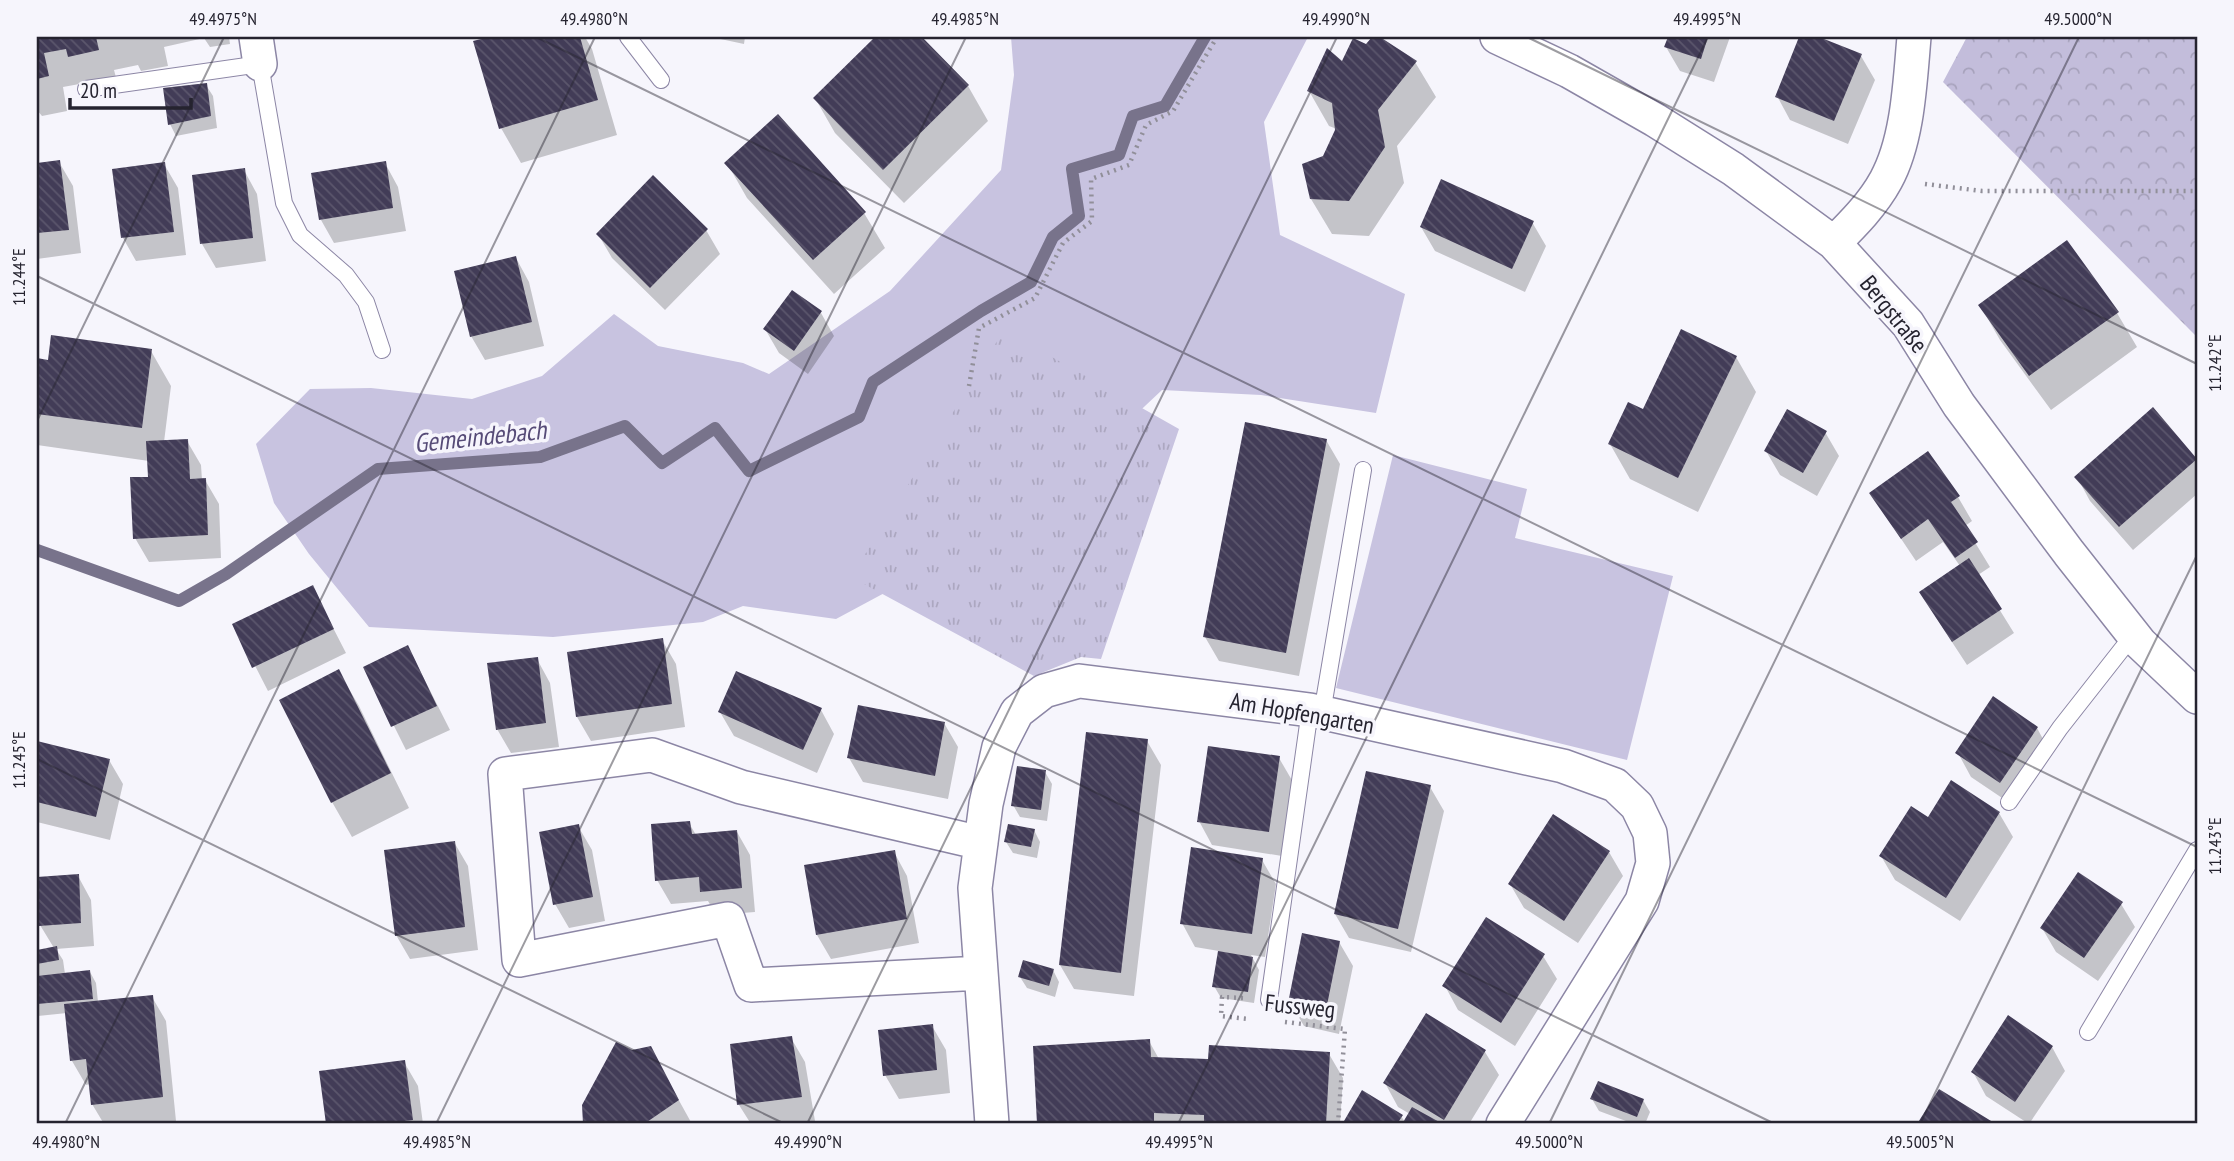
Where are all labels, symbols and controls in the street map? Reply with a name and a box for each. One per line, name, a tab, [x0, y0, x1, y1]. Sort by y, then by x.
text: 49.4975°N	[189, 7, 257, 30]
text: 49.4980°N	[560, 7, 628, 30]
text: 49.4985°N	[931, 7, 999, 30]
text: 49.4990°N	[1302, 7, 1370, 30]
text: 49.4995°N	[1673, 7, 1741, 30]
text: 49.5000°N	[2044, 7, 2112, 30]
scale bar	[70, 66, 191, 110]
text: 20 m	[80, 77, 117, 104]
text: 11.244°E	[7, 248, 30, 306]
street label: Bergstraße	[1853, 269, 1935, 359]
text: 11.242°E	[2203, 334, 2226, 392]
water label: Gemeindebach	[412, 412, 549, 459]
street label: Am Hopfengarten	[1227, 685, 1377, 741]
text: 11.245°E	[7, 731, 30, 789]
text: 11.243°E	[2203, 817, 2226, 875]
street label: Fussweg	[1263, 987, 1337, 1025]
text: 49.4980°N	[32, 1130, 100, 1153]
text: 49.4985°N	[403, 1130, 471, 1153]
text: 49.4990°N	[774, 1130, 842, 1153]
text: 49.4995°N	[1145, 1130, 1213, 1153]
text: 49.5000°N	[1515, 1130, 1583, 1153]
text: 49.5005°N	[1886, 1130, 1954, 1153]

